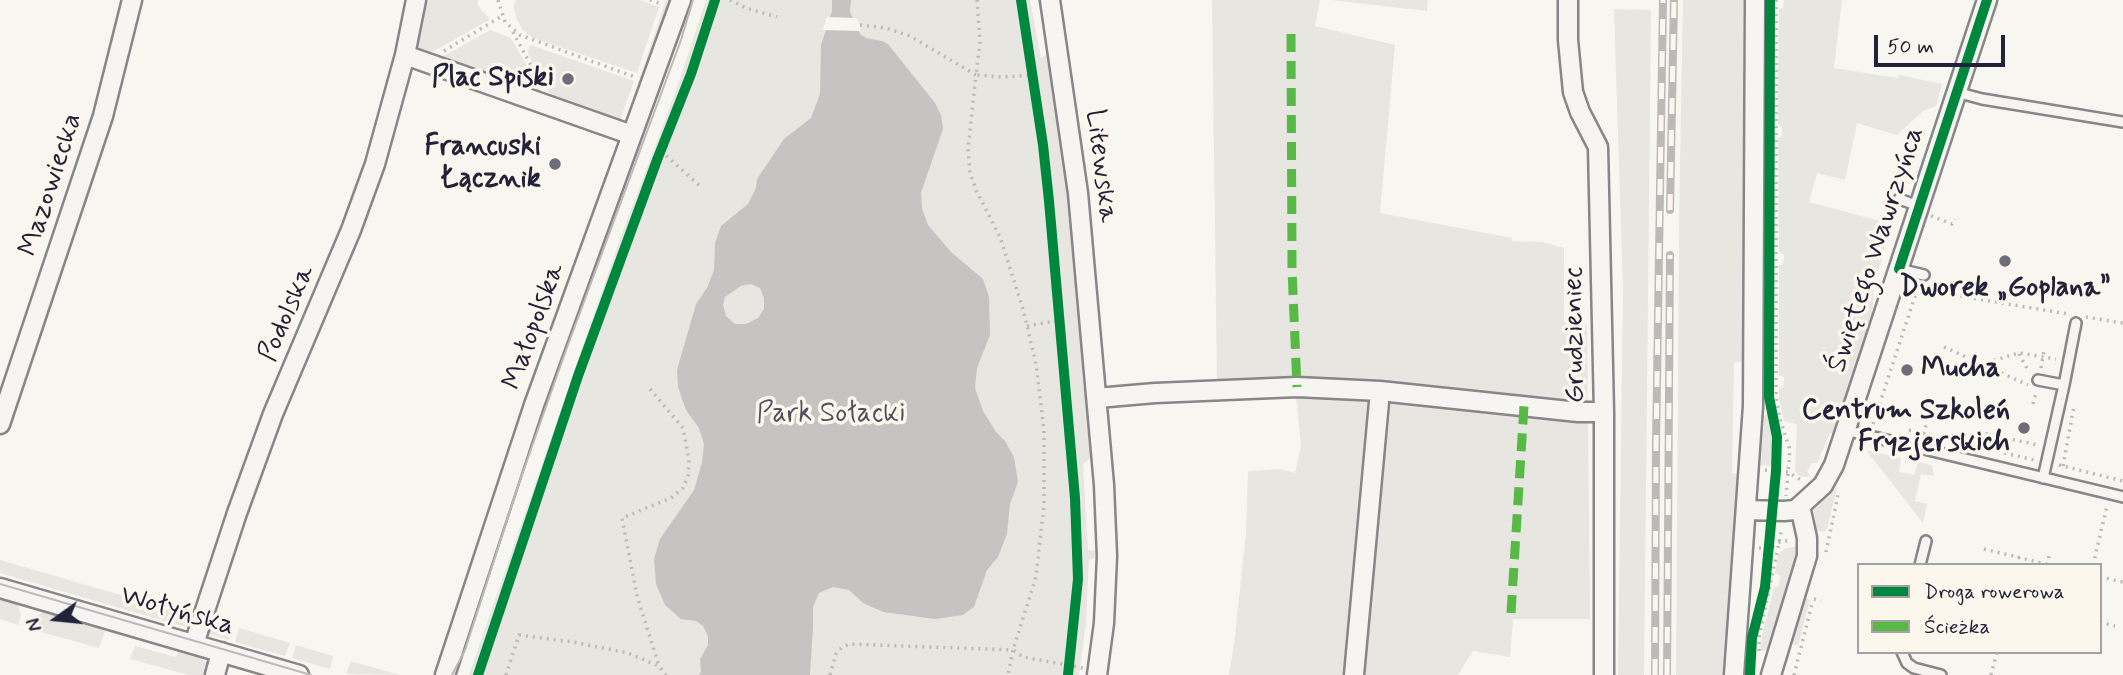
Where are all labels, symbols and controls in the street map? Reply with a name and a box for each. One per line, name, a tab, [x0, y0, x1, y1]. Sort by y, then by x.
scale bar	[1878, 21, 2009, 65]
text: 50 m	[1887, 33, 1934, 61]
place label: Plac Spiski	[432, 62, 554, 96]
marker: Plac Spiski	[560, 71, 576, 87]
street label: Litewska	[1076, 108, 1124, 224]
street label: Mazowiecka	[13, 109, 91, 261]
street label: Świętego Wawrzyńca	[1821, 123, 1933, 377]
place label: Francuski Łącznik	[425, 131, 541, 197]
marker: Francuski Łącznik	[547, 156, 563, 172]
marker: Dworek „Goplana”	[1997, 253, 2013, 269]
street label: Małopolska	[497, 259, 573, 395]
street label: Podolska	[253, 261, 323, 367]
street label: Grudzieniec	[1558, 266, 1594, 404]
place label: Dworek „Goplana”	[1899, 272, 2111, 306]
place label: Mucha	[1921, 353, 2000, 387]
marker: Mucha	[1899, 362, 1915, 378]
place label: Centrum Szkoleń Fryzjerskich	[1802, 395, 2010, 461]
park label: Park Sołacki	[756, 398, 906, 432]
marker: Centrum Szkoleń Fryzjerskich	[2016, 420, 2032, 436]
legend	[1857, 563, 2102, 654]
text: Droga rowerowa	[1924, 578, 2065, 606]
street label: Wołyńska	[116, 580, 238, 644]
north arrow	[21, 584, 91, 654]
text: Ścieżka	[1924, 613, 1990, 641]
text: N	[22, 615, 49, 634]

